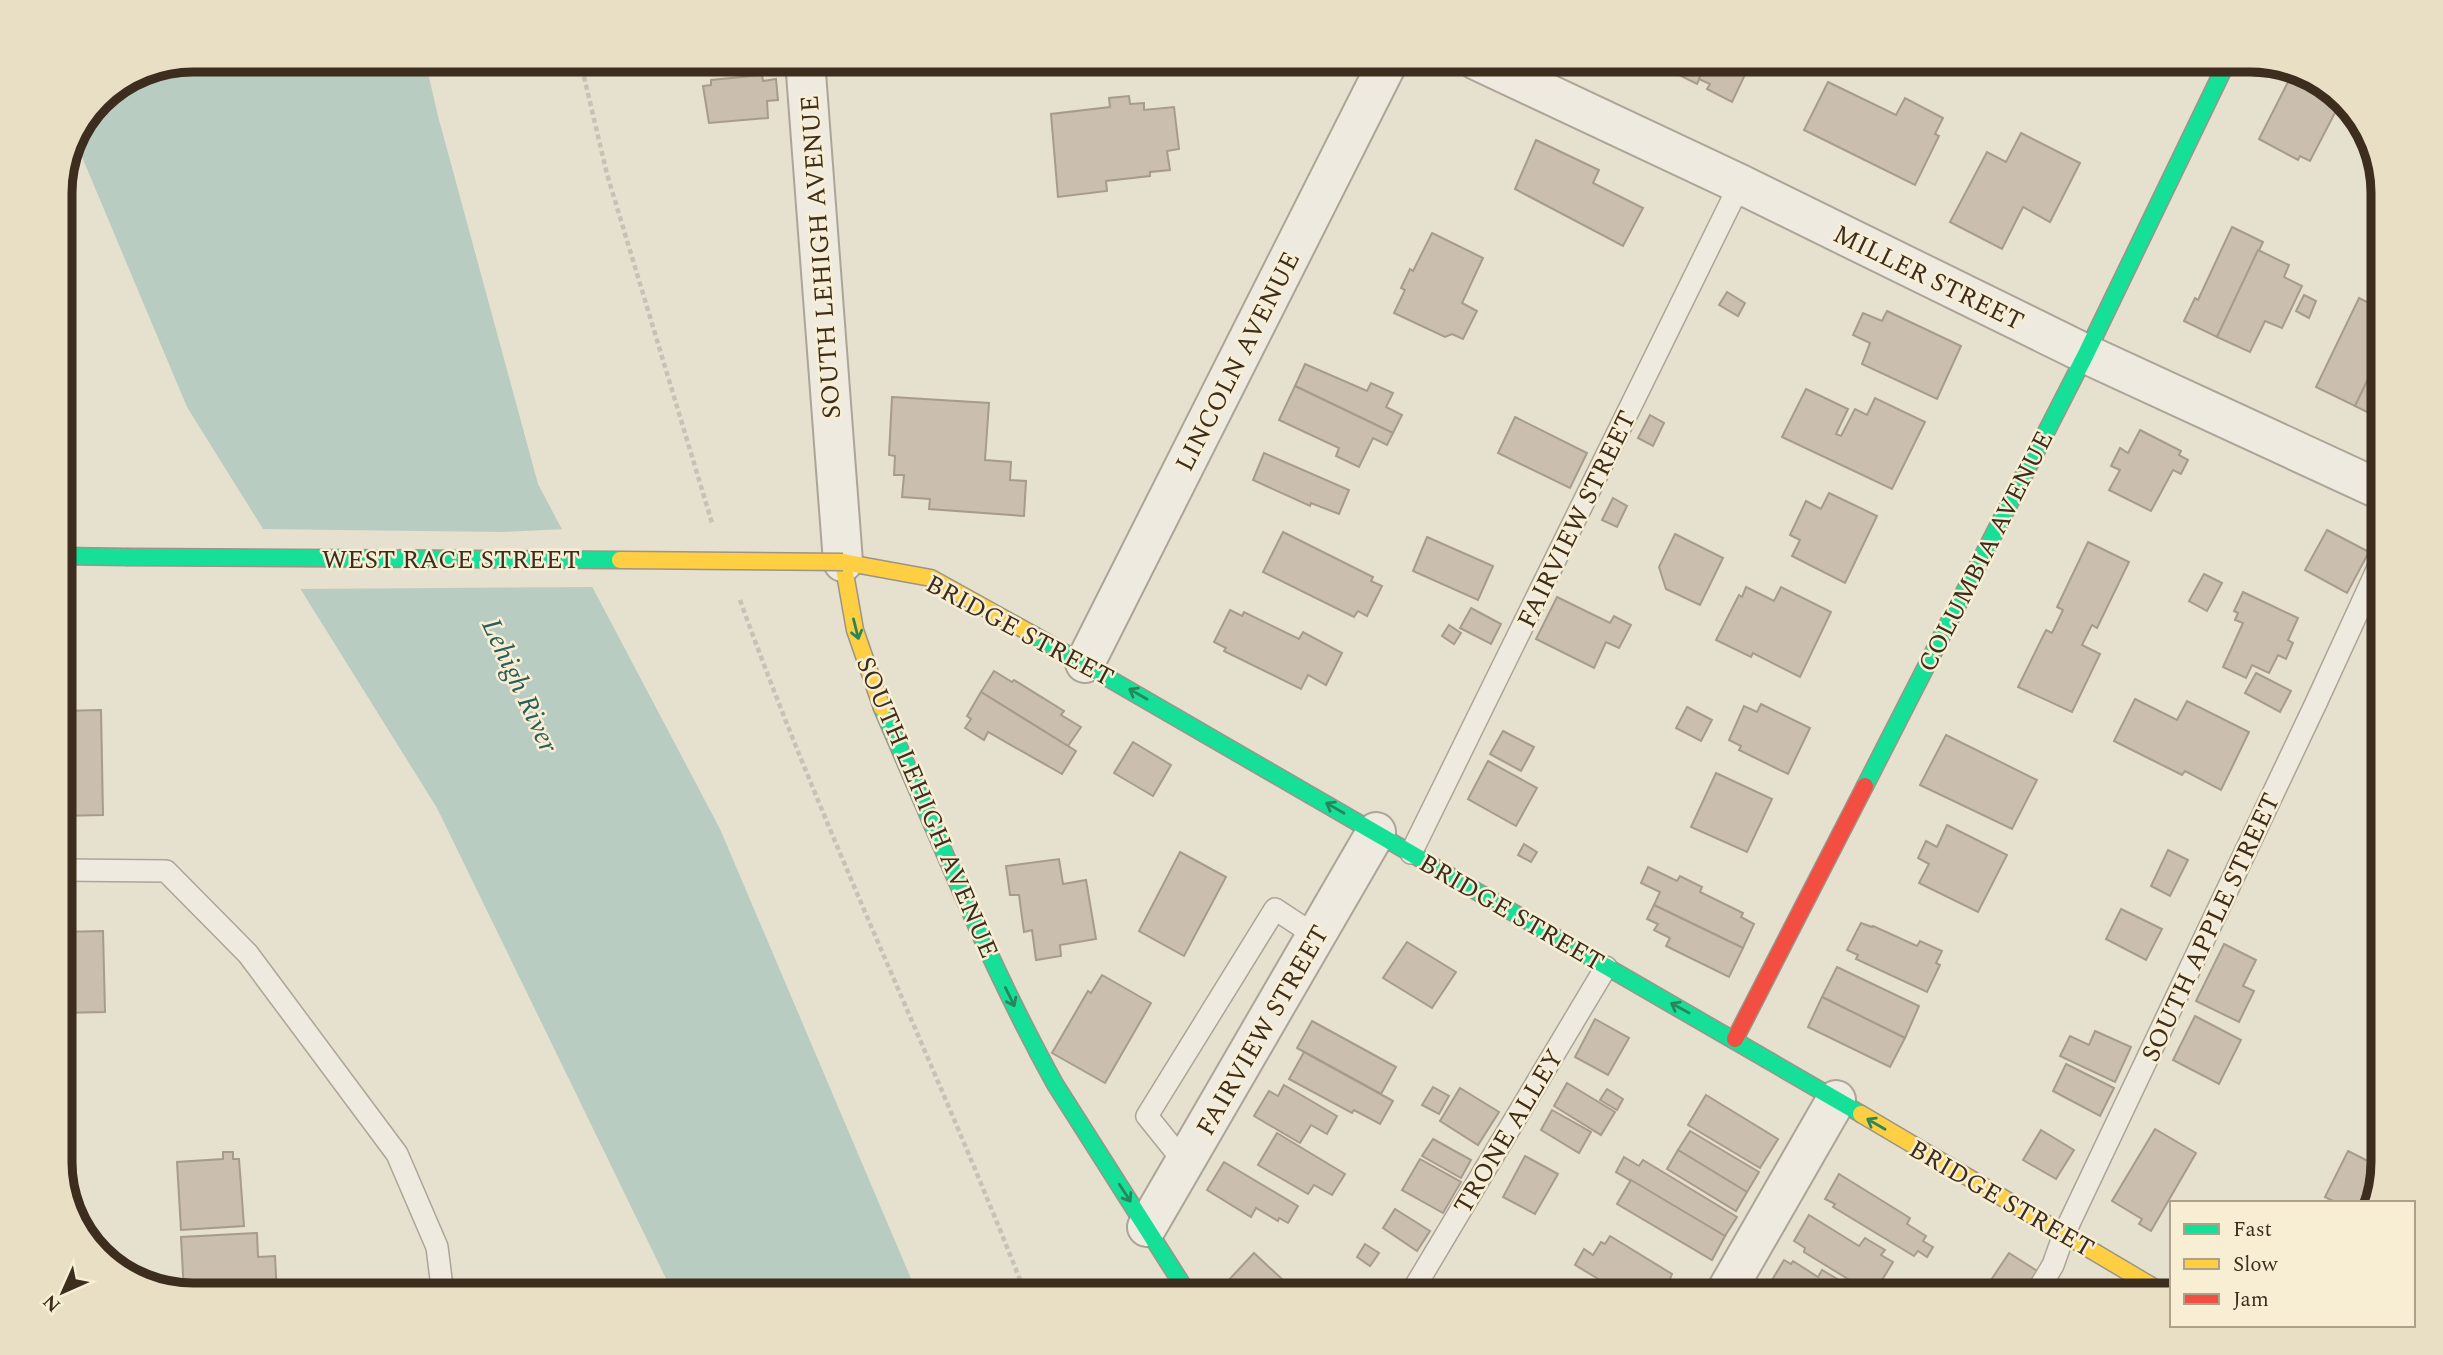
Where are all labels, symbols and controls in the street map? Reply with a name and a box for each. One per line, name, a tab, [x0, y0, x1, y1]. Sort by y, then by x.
street label: SOUTH LEHIGH AVENUE	[790, 94, 852, 420]
street label: MILLER STREET	[1826, 214, 2031, 341]
street label: LINCOLN AVENUE	[1165, 244, 1311, 478]
street label: FAIRVIEW STREET	[1507, 404, 1647, 635]
street label: COLUMBIA AVENUE	[1908, 424, 2064, 679]
street label: WEST RACE STREET	[322, 540, 580, 580]
street label: BRIDGE STREET	[918, 564, 1121, 697]
water label: Lehigh River	[470, 611, 570, 760]
one-way arrow	[850, 618, 863, 640]
street label: SOUTH LEHIGH AVENUE	[845, 650, 1009, 964]
one-way arrow	[1129, 687, 1149, 701]
street label: SOUTH APPLE STREET	[2131, 786, 2291, 1069]
one-way arrow	[1325, 801, 1346, 814]
street label: BRIDGE STREET	[1411, 843, 1612, 982]
street label: FAIRVIEW STREET	[1186, 917, 1340, 1144]
one-way arrow	[1004, 986, 1018, 1007]
one-way arrow	[1670, 1001, 1691, 1014]
street label: TRONE ALLEY	[1444, 1041, 1574, 1222]
one-way arrow	[1867, 1117, 1887, 1131]
street label: BRIDGE STREET	[1901, 1129, 2102, 1268]
one-way arrow	[1118, 1183, 1133, 1202]
legend	[2170, 1201, 2415, 1327]
text: Fast	[2233, 1214, 2272, 1246]
text: Slow	[2233, 1249, 2279, 1281]
north arrow	[28, 1257, 98, 1327]
text: Jam	[2233, 1284, 2269, 1316]
text: N	[36, 1287, 68, 1319]

